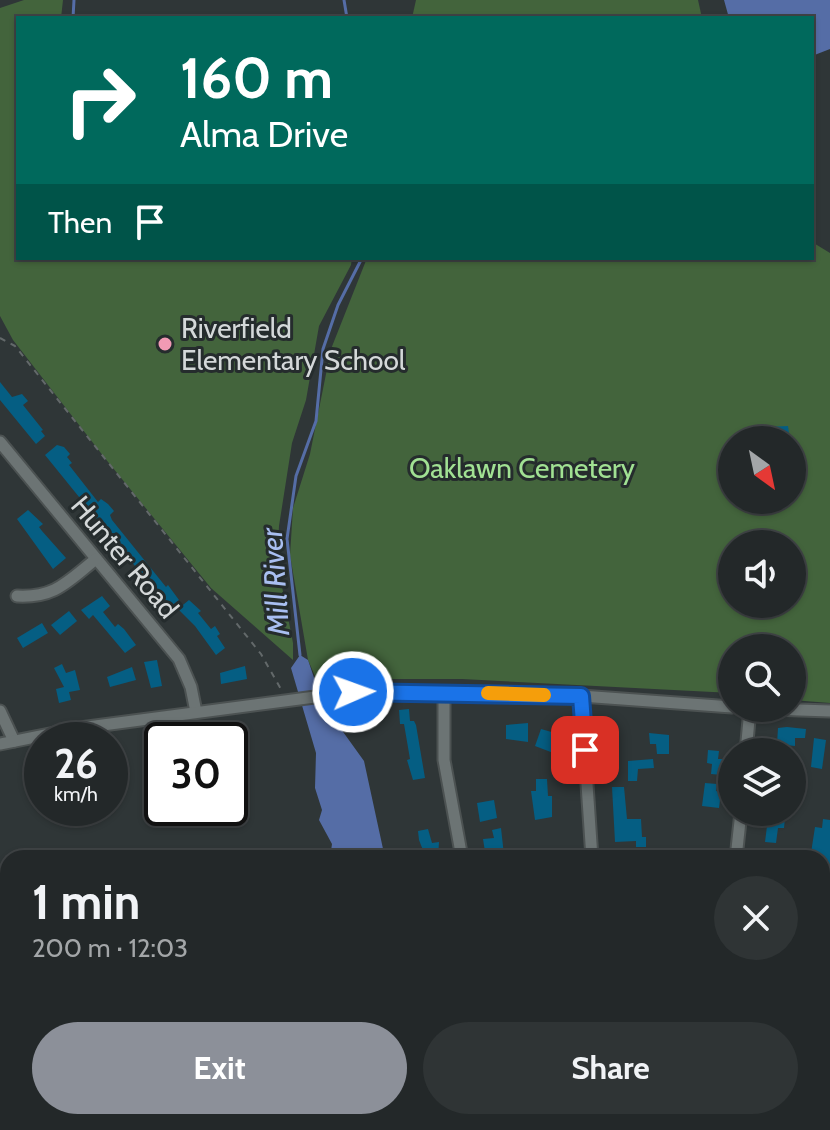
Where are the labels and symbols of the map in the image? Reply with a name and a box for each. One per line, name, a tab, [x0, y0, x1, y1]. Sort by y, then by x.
place label: Riverfield Elementary School	[181, 311, 406, 377]
marker: Riverfield Elementary School	[156, 335, 174, 353]
north arrow	[718, 426, 806, 514]
park label: Oaklawn Cemetery	[409, 451, 635, 485]
street label: Hunter Road	[64, 489, 186, 625]
water label: Mill River	[253, 525, 297, 638]
position arrow	[311, 650, 395, 734]
pin	[551, 716, 619, 784]
speed limit sign: 30	[144, 722, 248, 826]

